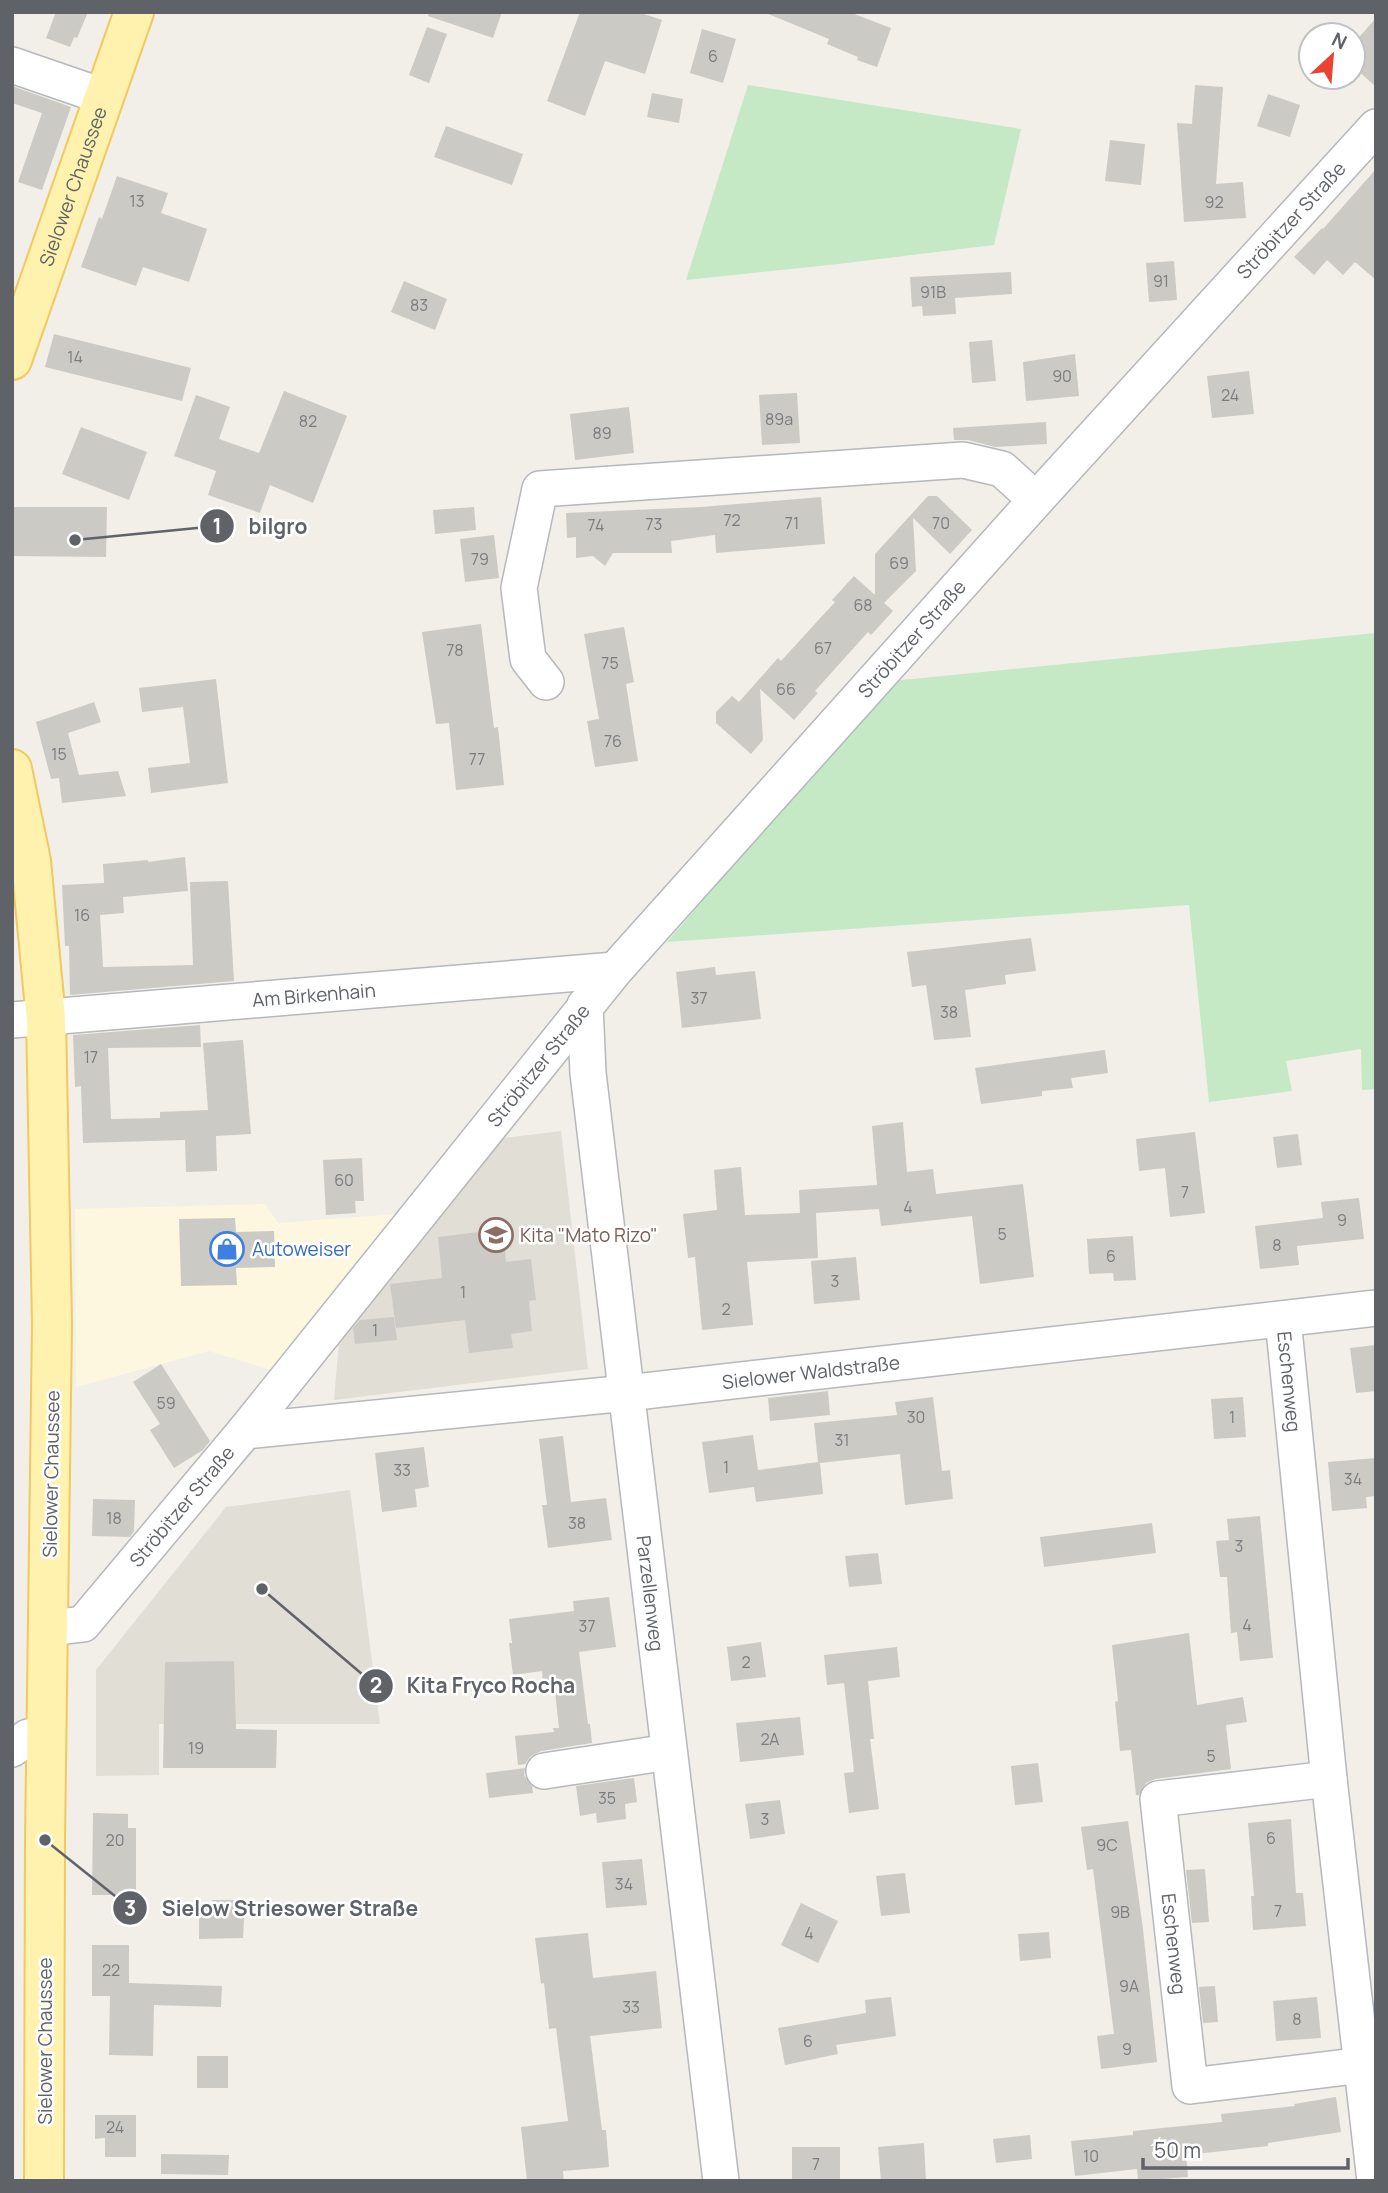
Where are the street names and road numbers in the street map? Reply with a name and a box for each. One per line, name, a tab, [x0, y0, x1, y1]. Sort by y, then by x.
street label: Sielower Chaussee	[33, 103, 113, 270]
street label: Ströbitzer Straße	[1231, 156, 1351, 285]
street label: Ströbitzer Straße	[852, 574, 972, 704]
street label: Am Birkenhain	[251, 977, 377, 1013]
street label: Ströbitzer Straße	[481, 999, 596, 1132]
street label: Eschenweg	[1271, 1330, 1307, 1433]
street label: Sielower Waldstraße	[721, 1349, 901, 1395]
street label: Sielower Chaussee	[37, 1390, 65, 1558]
street label: Ströbitzer Straße	[124, 1440, 240, 1572]
street label: Parzellenweg	[631, 1534, 670, 1653]
street label: Eschenweg	[1156, 1892, 1193, 1996]
street label: Sielower Chaussee	[32, 1957, 58, 2125]

